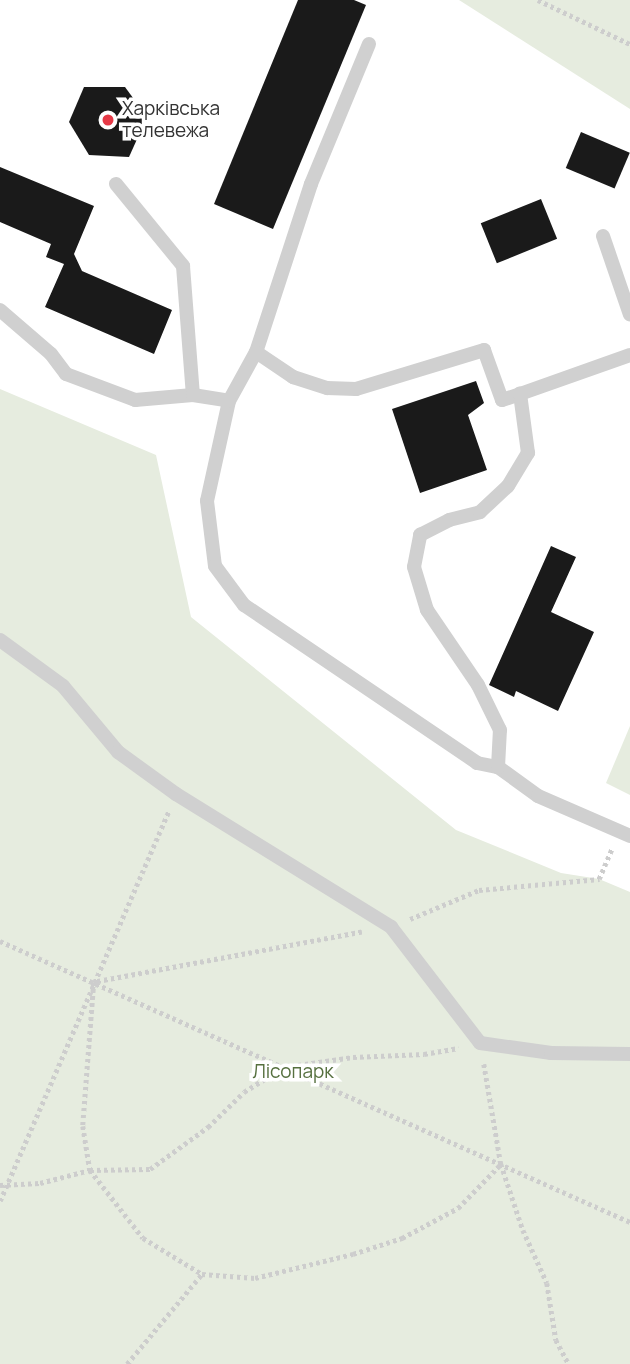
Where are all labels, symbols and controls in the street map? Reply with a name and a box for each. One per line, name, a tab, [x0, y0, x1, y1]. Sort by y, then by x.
place label: Харківська телевежа	[122, 98, 220, 142]
marker: Харківська телевежа	[100, 112, 116, 128]
park label: Лісопарк	[252, 1061, 334, 1083]

